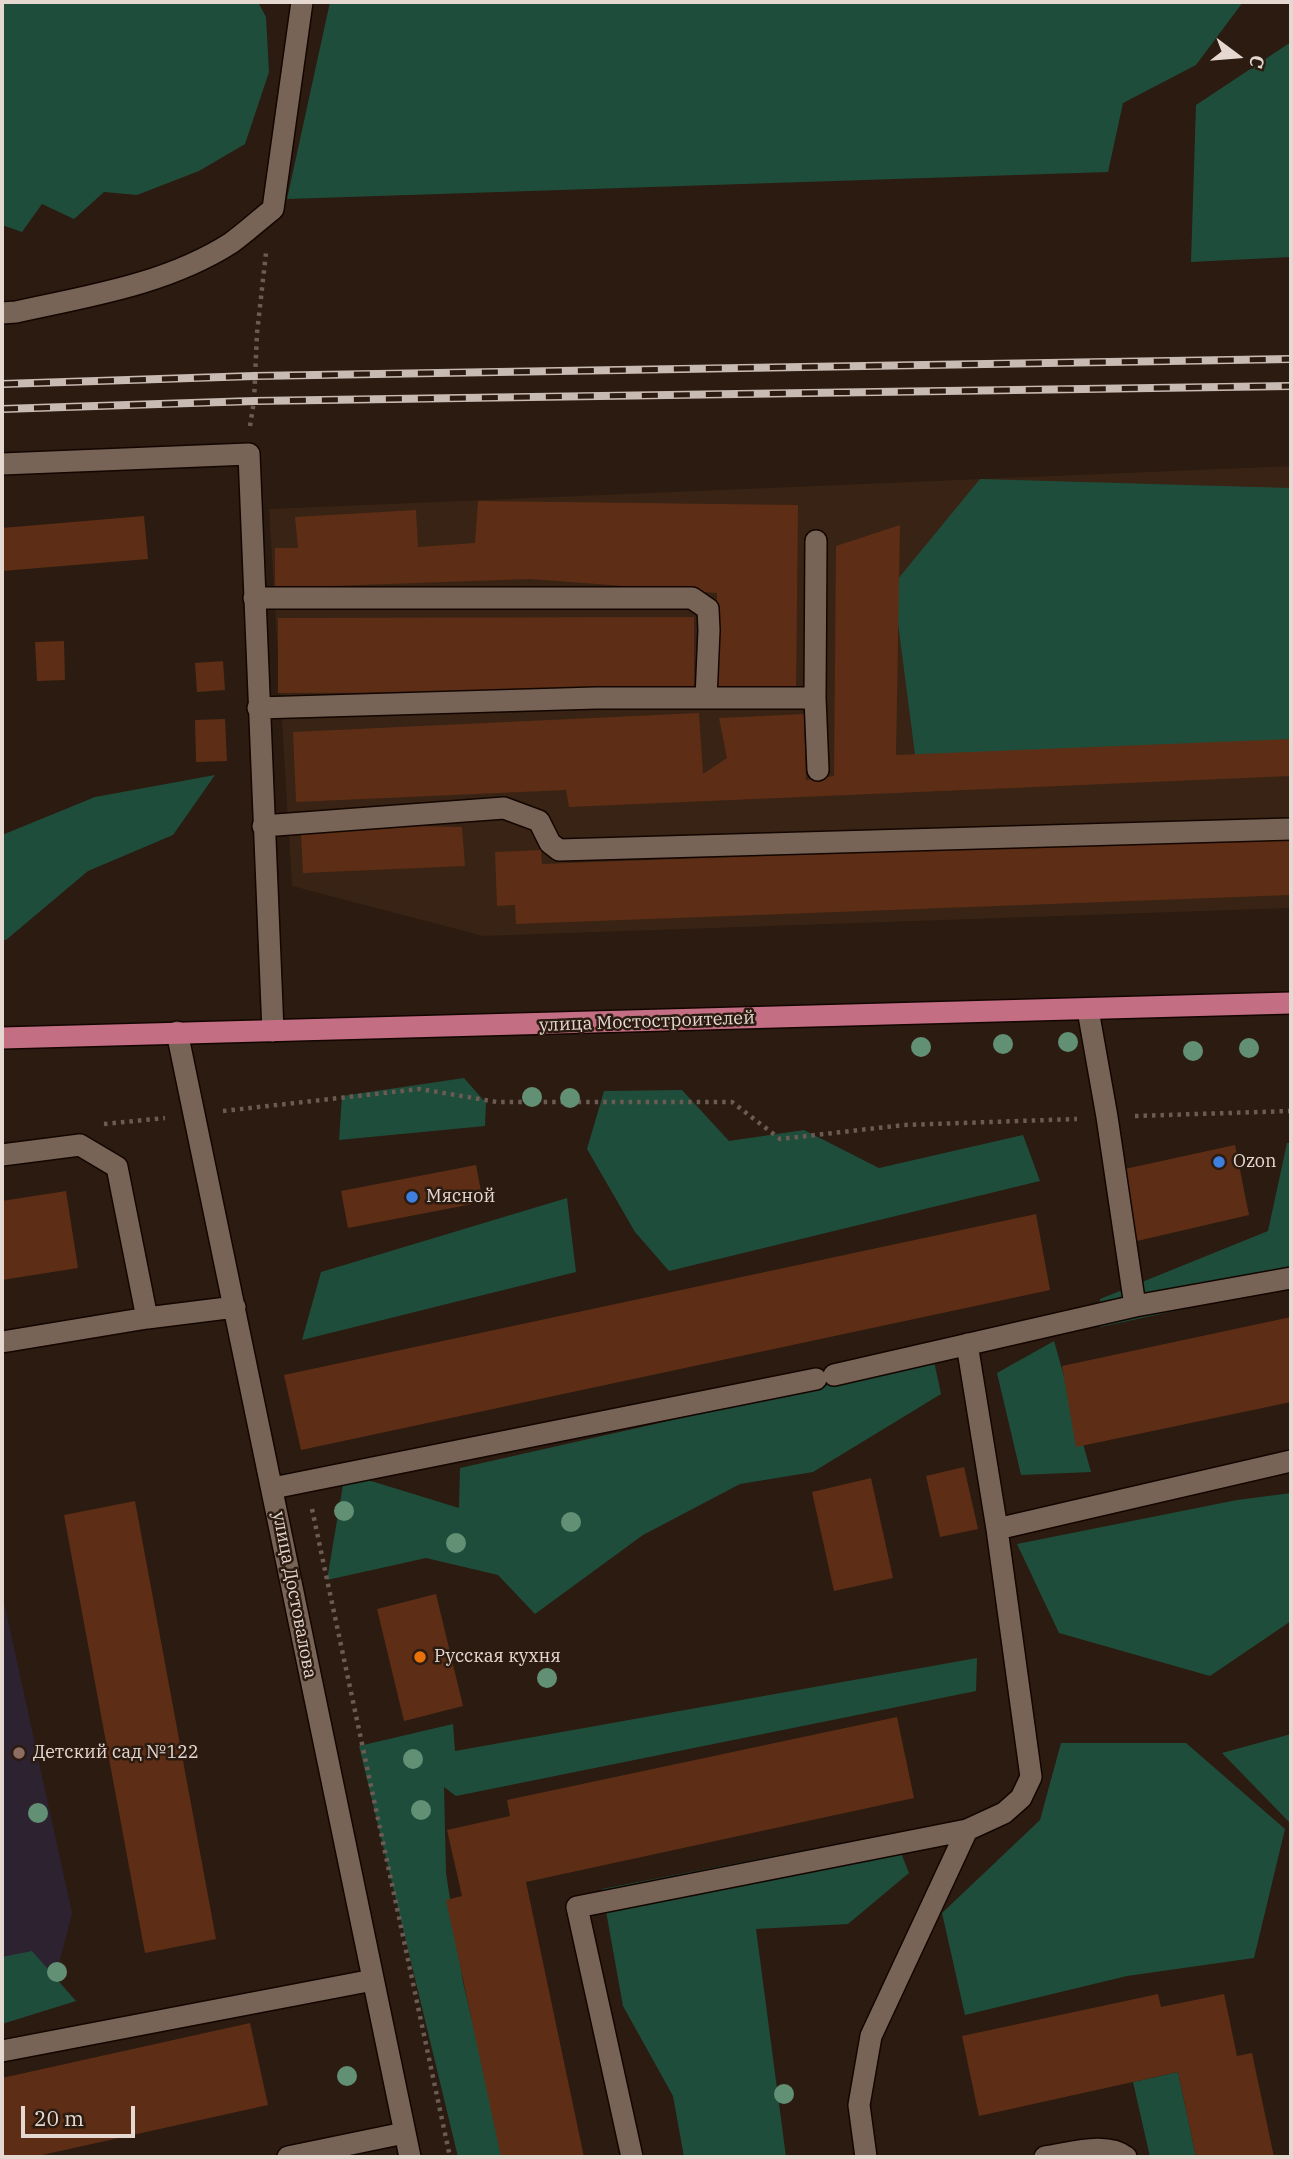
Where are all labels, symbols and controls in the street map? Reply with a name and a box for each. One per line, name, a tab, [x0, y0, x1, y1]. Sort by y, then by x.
north arrow	[1202, 21, 1272, 91]
text: С	[1244, 52, 1270, 71]
street label: улица Мостостроителей	[539, 1007, 755, 1037]
place label: Ozon	[1233, 1151, 1277, 1173]
marker: Ozon	[1211, 1154, 1227, 1170]
place label: Мясной	[426, 1186, 495, 1208]
marker: Мясной	[404, 1189, 420, 1205]
street label: улица Достовалова	[267, 1510, 321, 1680]
place label: Русская кухня	[434, 1646, 561, 1668]
marker: Русская кухня	[412, 1649, 428, 1665]
place label: Детский сад №122	[33, 1742, 199, 1764]
marker: Детский сад №122	[11, 1745, 27, 1761]
scale bar	[24, 2092, 138, 2136]
text: 20 m	[34, 2104, 84, 2132]

